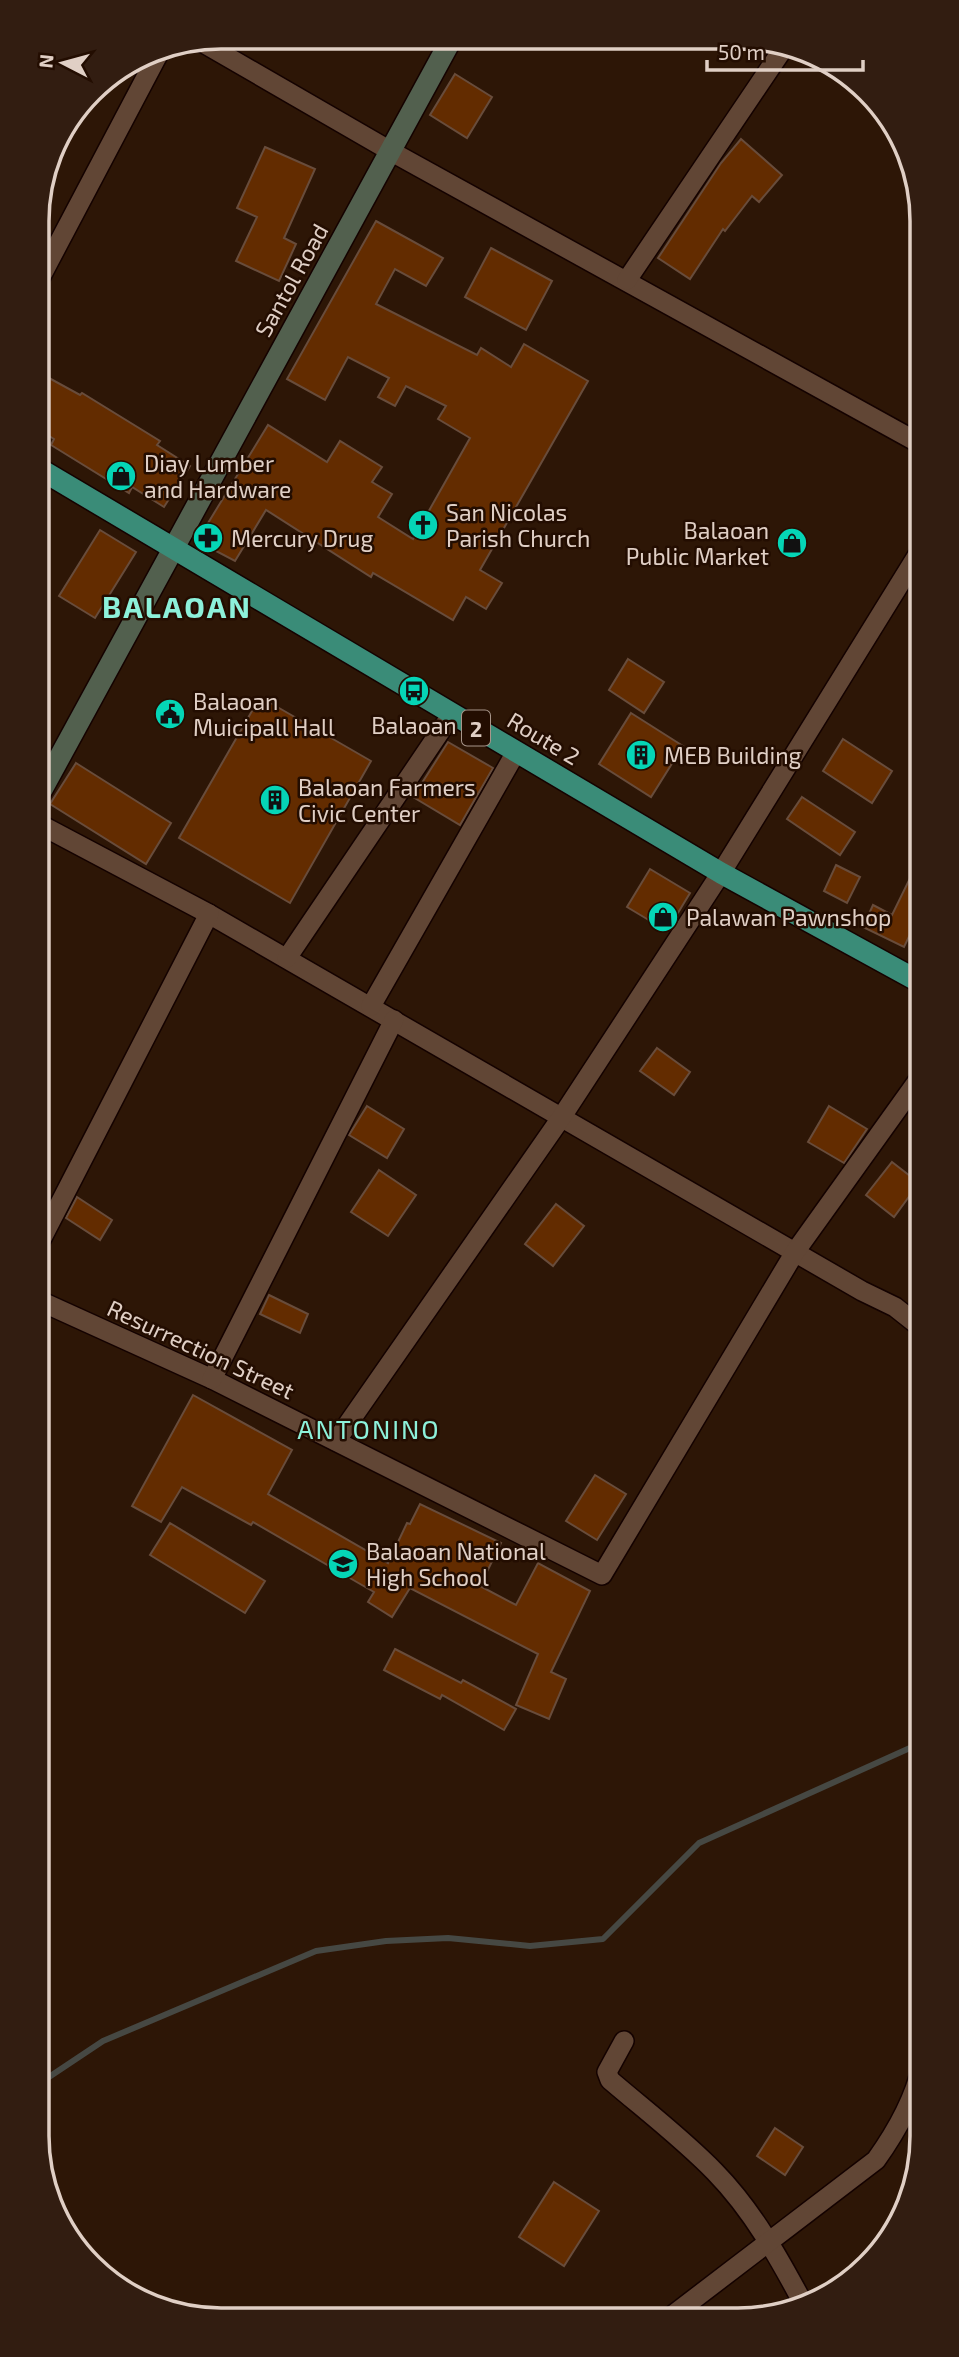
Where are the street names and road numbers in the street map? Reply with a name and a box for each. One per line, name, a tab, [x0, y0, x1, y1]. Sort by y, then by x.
street label: Santol Road	[248, 219, 334, 341]
street label: Route 2	[503, 706, 585, 770]
road number: 2	[462, 710, 490, 746]
street label: Resurrection Street	[103, 1293, 299, 1405]

